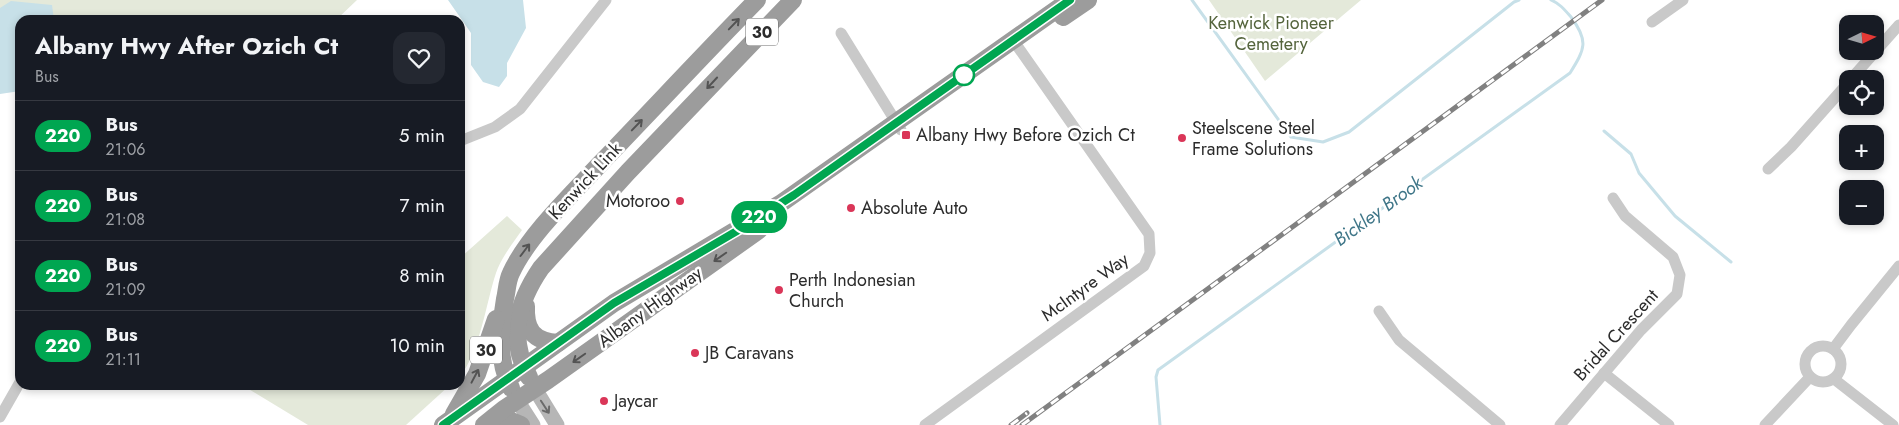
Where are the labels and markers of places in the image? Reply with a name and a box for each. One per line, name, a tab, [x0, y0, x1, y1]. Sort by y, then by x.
unlabelled marker	[953, 64, 975, 86]
place label: Steelscene Steel Frame Solutions	[1192, 115, 1315, 162]
place label: Albany Hwy Before Ozich Ct	[916, 122, 1135, 148]
marker: Albany Hwy Before Ozich Ct	[900, 129, 912, 141]
marker: Steelscene Steel Frame Solutions	[1176, 132, 1188, 144]
place label: Motoroo	[606, 188, 670, 214]
marker: Motoroo	[674, 195, 686, 207]
place label: Absolute Auto	[861, 195, 968, 221]
marker: Absolute Auto	[845, 202, 857, 214]
place label: Perth Indonesian Church	[789, 267, 916, 314]
marker: Perth Indonesian Church	[773, 284, 785, 296]
place label: JB Caravans	[703, 340, 794, 366]
marker: JB Caravans	[689, 347, 701, 359]
place label: Jaycar	[612, 388, 659, 414]
marker: Jaycar	[598, 395, 610, 407]

